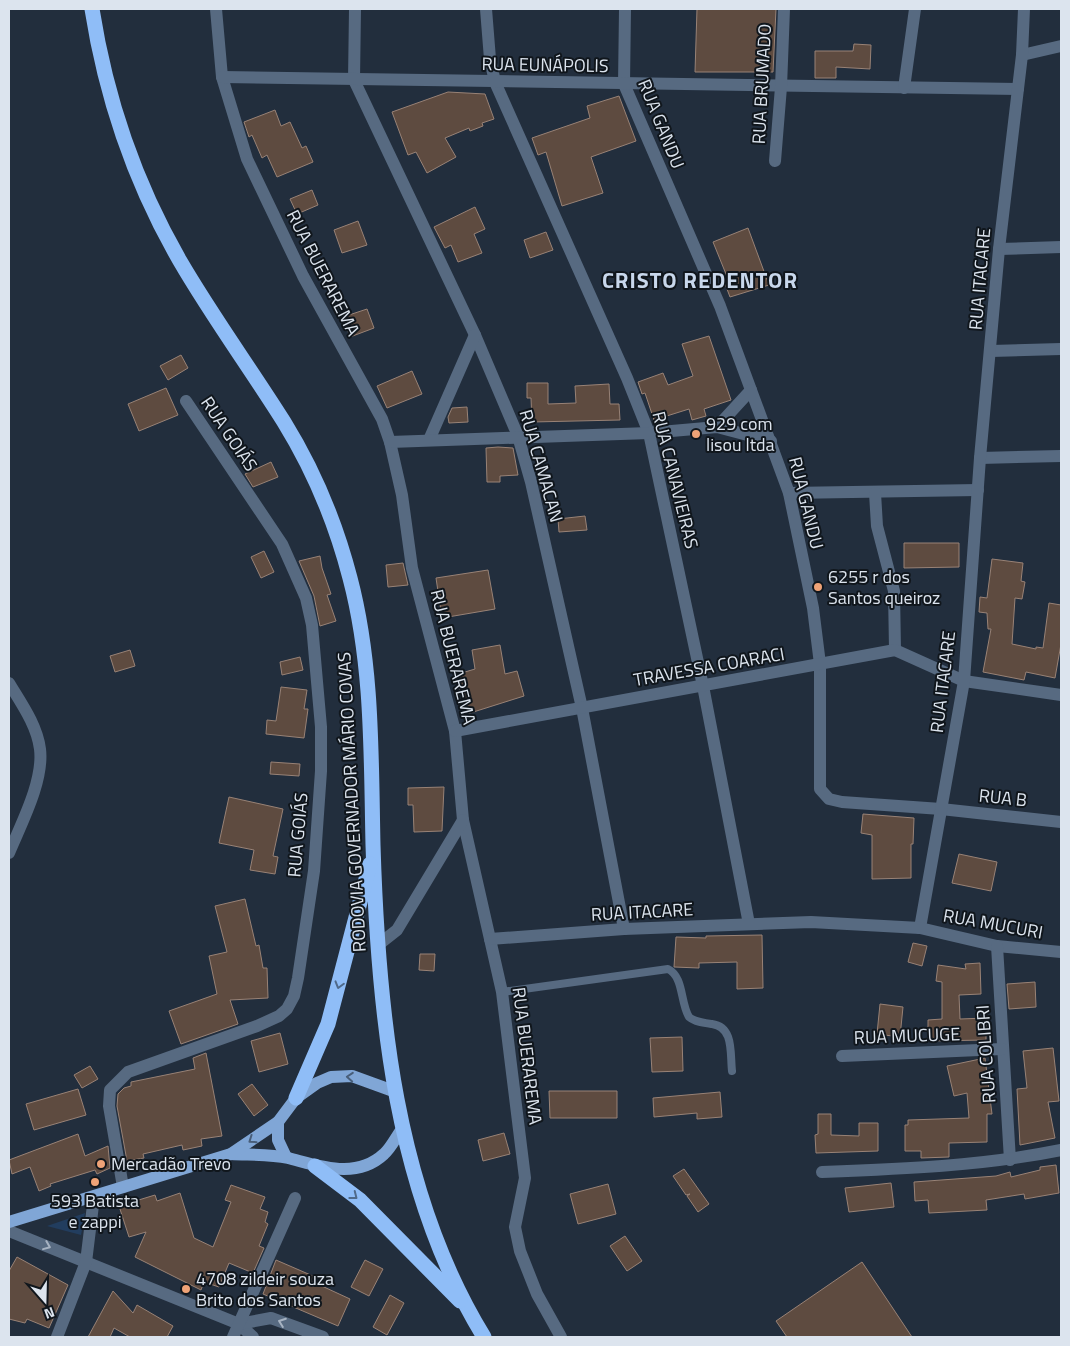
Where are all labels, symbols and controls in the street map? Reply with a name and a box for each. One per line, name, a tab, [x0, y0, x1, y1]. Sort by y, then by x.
street label: RUA BRUMADO	[745, 23, 778, 145]
street label: RUA EUNÁPOLIS	[481, 50, 609, 79]
street label: RUA GANDU	[631, 75, 692, 173]
street label: RUA BUERAREMA	[280, 205, 367, 341]
street label: RUA ITACARE	[962, 227, 997, 331]
district label: CRISTO REDENTOR	[602, 263, 798, 297]
street label: RUA GOIÁS	[194, 391, 264, 477]
street label: RUA CAMACAN	[513, 406, 570, 525]
street label: RUA CANAVIEIRAS	[645, 408, 706, 551]
place label: 929 com lisou ltda	[706, 410, 775, 458]
marker: 929 com lisou ltda	[690, 428, 702, 440]
street label: RUA GANDU	[782, 454, 831, 552]
place label: 6255 r dos Santos queiroz	[828, 563, 940, 611]
marker: 6255 r dos Santos queiroz	[812, 581, 824, 593]
street label: RUA BUERAREMA	[424, 586, 483, 728]
street label: RUA ITACARE	[923, 629, 962, 734]
street label: TRAVESSA COARACI	[631, 640, 786, 693]
street label: RODOVIA GOVERNADOR MÁRIO COVAS	[330, 651, 373, 953]
street label: RUA B	[978, 782, 1029, 813]
street label: RUA GOIÁS	[280, 791, 315, 878]
street label: RUA ITACARE	[590, 895, 694, 928]
street label: RUA MUCURI	[941, 901, 1045, 946]
one-way arrow	[335, 980, 345, 989]
street label: RUA BUERAREMA	[506, 986, 549, 1127]
street label: RUA COLIBRI	[969, 1004, 1002, 1104]
street label: RUA MUCUGE	[853, 1020, 961, 1051]
one-way arrow	[345, 1072, 353, 1083]
one-way arrow	[248, 1134, 258, 1143]
place label: Mercadão Trevo	[111, 1150, 231, 1177]
marker: Mercadão Trevo	[95, 1158, 107, 1170]
marker: 593 Batista e zappi	[89, 1176, 101, 1188]
place label: 593 Batista e zappi	[51, 1187, 139, 1235]
one-way arrow	[348, 1190, 357, 1198]
one-way arrow	[43, 1241, 51, 1251]
place label: 4708 zildeir souza Brito dos Santos	[196, 1265, 334, 1313]
north arrow	[20, 1276, 70, 1326]
marker: 4708 zildeir souza Brito dos Santos	[180, 1283, 192, 1295]
text: N	[41, 1302, 58, 1325]
one-way arrow	[278, 1318, 287, 1328]

